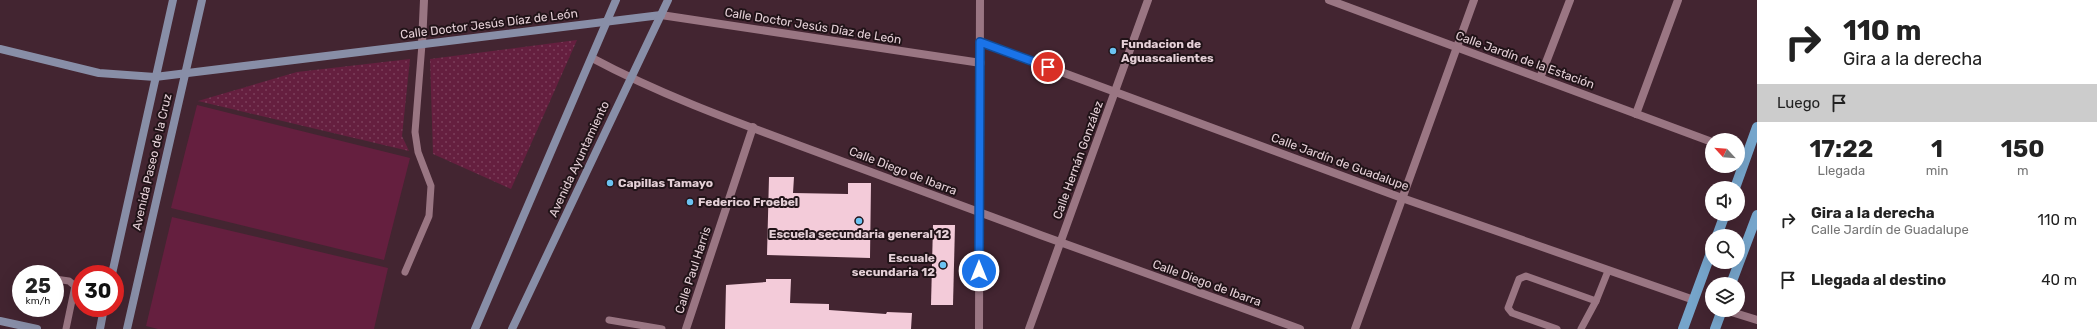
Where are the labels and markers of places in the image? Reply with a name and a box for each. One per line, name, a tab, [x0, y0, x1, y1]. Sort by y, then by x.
place label: Fundacion de Aguascalientes	[1121, 37, 1214, 65]
marker: Fundacion de Aguascalientes	[1108, 46, 1118, 56]
pin	[1031, 50, 1065, 84]
place label: Capillas Tamayo	[618, 176, 713, 190]
marker: Capillas Tamayo	[605, 178, 615, 188]
place label: Federico Froebel	[698, 195, 798, 209]
marker: Federico Froebel	[685, 197, 695, 207]
marker: Escuela secundaria general 12	[854, 216, 864, 226]
place label: Escuela secundaria general 12	[769, 227, 949, 241]
place label: Escuale secundaria 12	[852, 251, 935, 279]
marker: Escuale secundaria 12	[938, 260, 948, 270]

